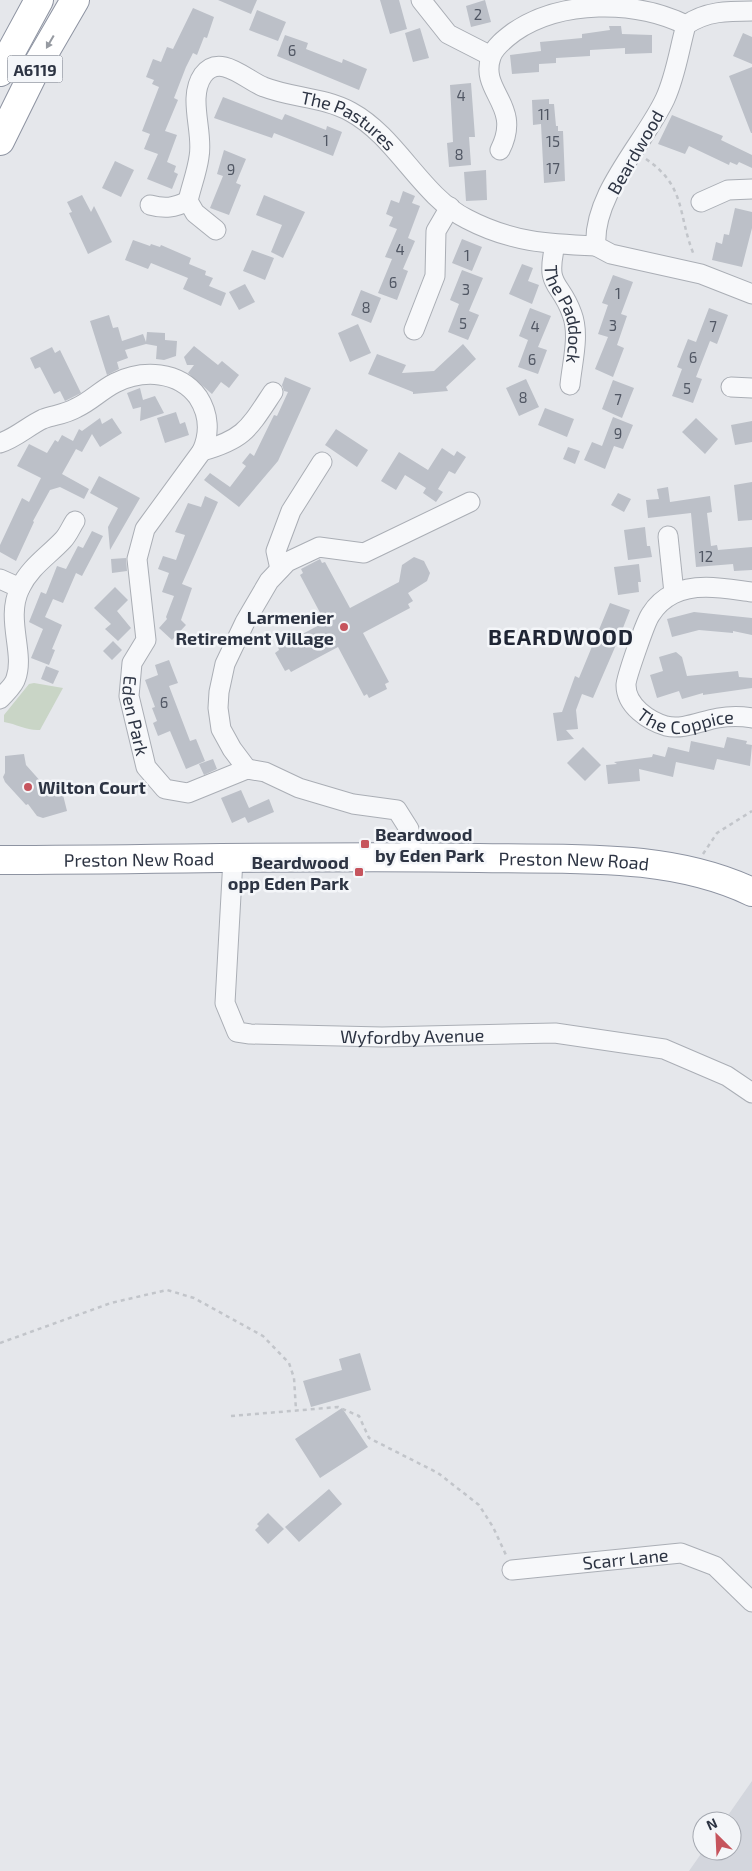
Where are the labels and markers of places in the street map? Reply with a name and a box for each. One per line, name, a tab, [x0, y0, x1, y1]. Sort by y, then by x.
place label: Larmenier Retirement Village	[176, 606, 334, 649]
marker: Larmenier Retirement Village	[338, 621, 350, 633]
place label: Wilton Court	[38, 776, 146, 798]
marker: Wilton Court	[22, 781, 34, 793]
place label: Beardwood by Eden Park	[375, 823, 484, 866]
marker: Beardwood by Eden Park	[359, 838, 371, 850]
place label: Beardwood opp Eden Park	[228, 851, 349, 894]
marker: Beardwood opp Eden Park	[353, 866, 365, 878]

